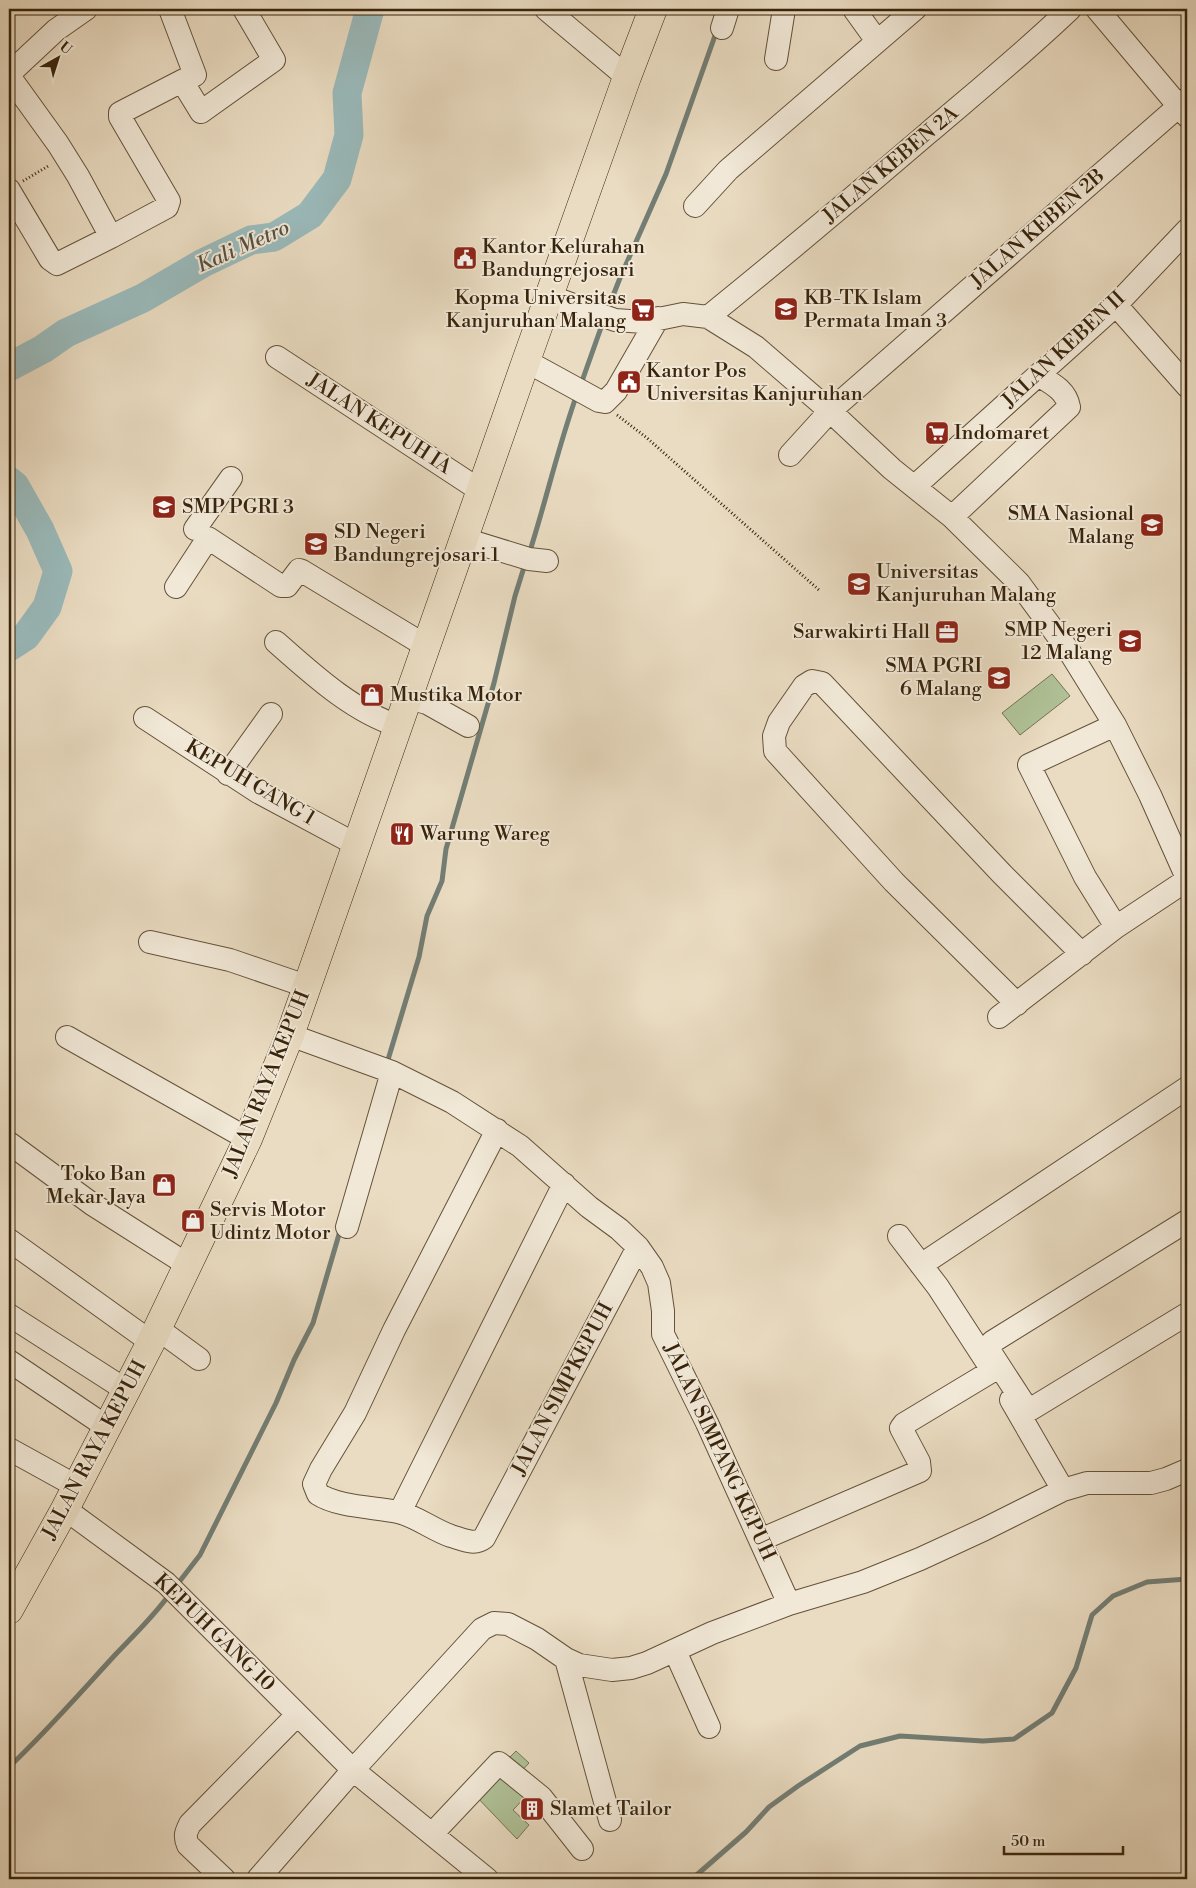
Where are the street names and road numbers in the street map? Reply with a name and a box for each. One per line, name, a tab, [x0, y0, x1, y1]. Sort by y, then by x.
street label: JALAN KEBEN 2A	[817, 100, 965, 230]
street label: JALAN KEBEN 2B	[965, 164, 1110, 295]
street label: JALAN KEBEN II	[996, 286, 1131, 414]
street label: JALAN KEPUH IA	[301, 367, 457, 481]
street label: KEPUH GANG 1	[181, 735, 320, 832]
street label: JALAN RAYA KEPUH	[218, 987, 316, 1182]
street label: JALAN SIMPKEPUH	[506, 1298, 619, 1481]
street label: JALAN SIMPANG KEPUH	[657, 1338, 781, 1565]
street label: JALAN RAYA KEPUH	[37, 1356, 153, 1545]
street label: KEPUH GANG 10	[148, 1569, 280, 1697]

